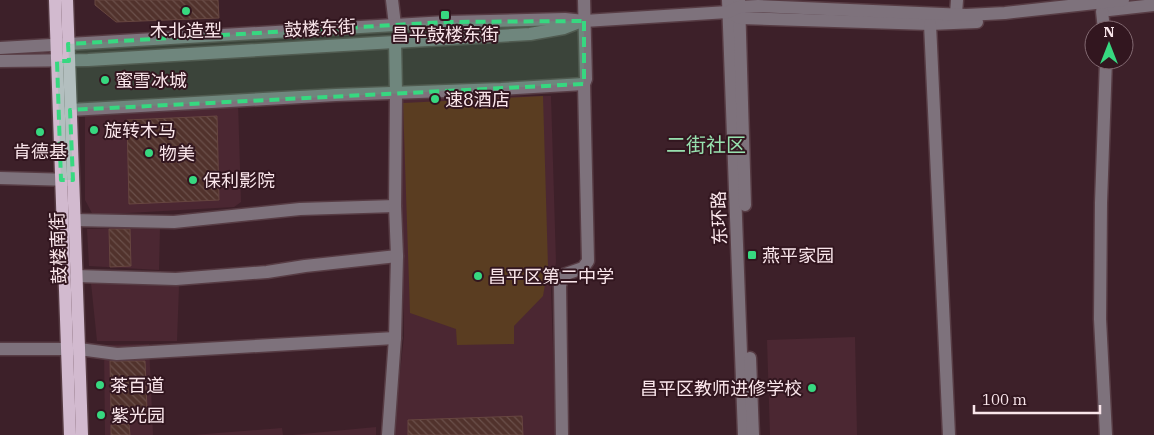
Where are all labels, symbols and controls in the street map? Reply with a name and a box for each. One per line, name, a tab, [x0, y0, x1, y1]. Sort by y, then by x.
marker: 木北造型	[180, 5, 192, 17]
marker: 昌平鼓楼东街	[439, 9, 451, 21]
street label: 鼓楼东街	[283, 15, 357, 41]
place label: 木北造型	[150, 19, 222, 42]
north arrow	[1084, 20, 1134, 70]
place label: 昌平鼓楼东街	[391, 23, 499, 46]
text: N	[1103, 23, 1115, 41]
place label: 蜜雪冰城	[115, 69, 187, 92]
marker: 蜜雪冰城	[99, 74, 111, 86]
place label: 速8酒店	[445, 88, 510, 111]
marker: 速8酒店	[429, 93, 441, 105]
place label: 旋转木马	[104, 119, 176, 142]
marker: 旋转木马	[88, 124, 100, 136]
marker: 肯德基	[34, 126, 46, 138]
district label: 二街社区	[666, 131, 746, 158]
place label: 肯德基	[13, 140, 67, 163]
place label: 物美	[159, 142, 195, 165]
marker: 物美	[143, 147, 155, 159]
place label: 保利影院	[203, 169, 275, 192]
marker: 保利影院	[187, 174, 199, 186]
street label: 东环路	[707, 191, 731, 245]
street label: 鼓楼南街	[45, 212, 71, 284]
place label: 燕平家园	[762, 244, 834, 267]
marker: 燕平家园	[746, 249, 758, 261]
place label: 昌平区第二中学	[488, 265, 614, 288]
marker: 昌平区第二中学	[472, 270, 484, 282]
place label: 茶百道	[110, 374, 164, 397]
place label: 昌平区教师进修学校	[640, 377, 802, 400]
marker: 茶百道	[94, 379, 106, 391]
marker: 昌平区教师进修学校	[806, 382, 818, 394]
scale bar	[974, 382, 1100, 414]
text: 100 m	[982, 390, 1027, 409]
place label: 紫光园	[111, 404, 165, 427]
marker: 紫光园	[95, 409, 107, 421]

